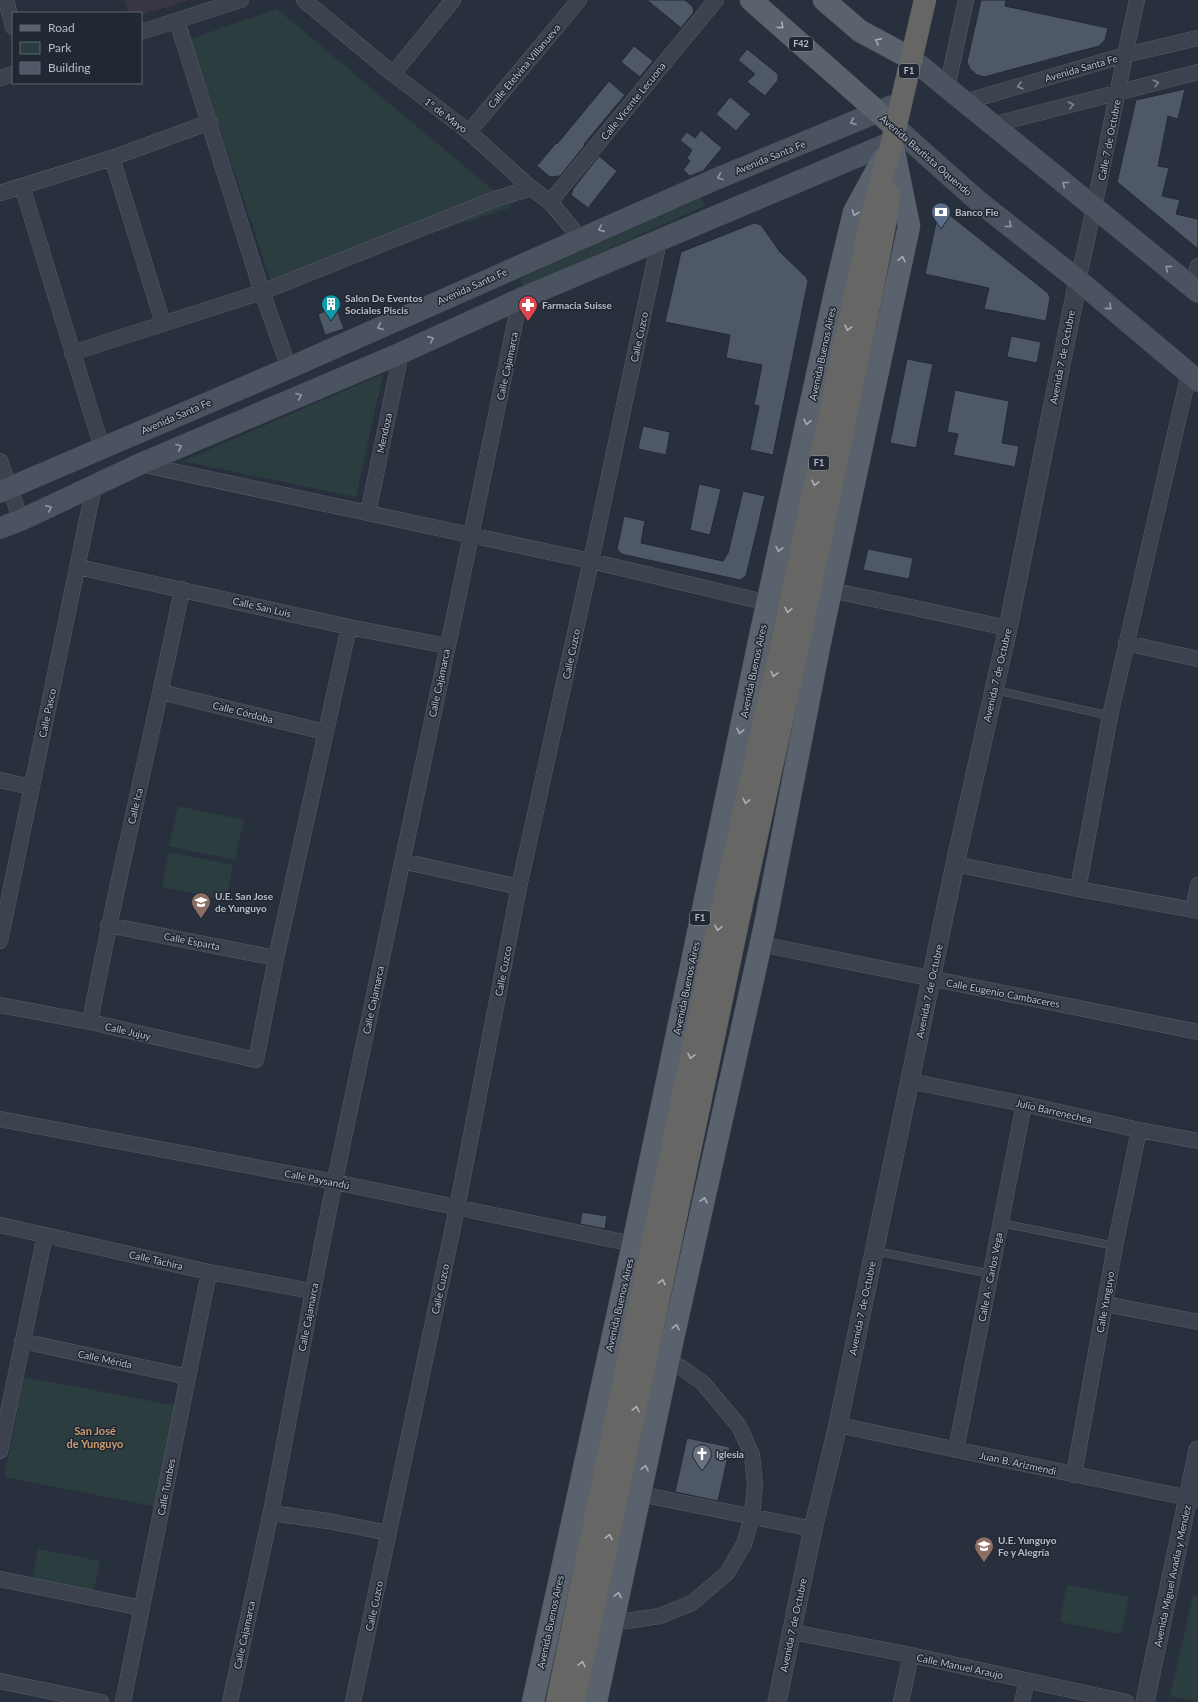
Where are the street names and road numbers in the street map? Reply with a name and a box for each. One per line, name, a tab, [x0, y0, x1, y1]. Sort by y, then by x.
street label: Calle Etelvina Villanueva	[485, 21, 563, 111]
road number: F42	[789, 37, 813, 51]
street label: Avenida Santa Fe	[1043, 52, 1119, 84]
street label: Calle Vicente Lecuona	[598, 60, 668, 142]
road number: F1	[899, 64, 919, 78]
street label: 1º de Mayo	[422, 95, 470, 135]
street label: Calle 7 de Octubre	[1095, 99, 1123, 181]
street label: Avenida Bautista Oquendo	[878, 112, 975, 198]
street label: Avenida Santa Fe	[733, 137, 807, 177]
street label: Avenida Santa Fe	[435, 265, 509, 307]
street label: Avenida Buenos Aires	[806, 306, 838, 402]
street label: Avenida 7 de Octubre	[1047, 309, 1077, 405]
street label: Calle Cuzco	[628, 310, 650, 363]
street label: Calle Cajamarca	[494, 331, 520, 401]
street label: Avenida Santa Fe	[139, 396, 213, 436]
street label: Mendoza	[374, 412, 394, 454]
road number: F1	[809, 456, 829, 470]
street label: Calle San Luis	[231, 594, 293, 620]
street label: Avenida Buenos Aires	[737, 623, 769, 719]
street label: Calle Cuzco	[560, 627, 582, 680]
street label: Avenida 7 de Octubre	[980, 627, 1014, 723]
street label: Calle Cajamarca	[426, 648, 452, 718]
street label: Calle Pasco	[36, 687, 58, 739]
street label: Calle Córdoba	[212, 699, 274, 725]
street label: Calle Ica	[125, 787, 145, 825]
road number: F1	[690, 911, 710, 925]
street label: Calle Esparta	[163, 930, 221, 952]
street label: Avenida Buenos Aires	[670, 940, 702, 1036]
street label: Avenida 7 de Octubre	[913, 943, 945, 1039]
street label: Calle Cuzco	[492, 944, 514, 997]
street label: Calle Cajamarca	[360, 965, 386, 1035]
street label: Calle Eugenio Cambaceres	[945, 976, 1061, 1010]
street label: Calle Jujuy	[104, 1020, 153, 1042]
street label: Julio Barrenechea	[1015, 1096, 1093, 1126]
street label: Calle Paysandú	[283, 1167, 351, 1191]
street label: Calle A - Carlos Vega	[975, 1231, 1005, 1323]
street label: Calle Táchira	[128, 1248, 184, 1272]
street label: Avenida Buenos Aires	[602, 1257, 636, 1353]
street label: Avenida 7 de Octubre	[846, 1260, 878, 1356]
street label: Calle Cuzco	[429, 1262, 451, 1315]
street label: Calle Yunguyo	[1094, 1270, 1116, 1333]
street label: Calle Cajamarca	[295, 1282, 321, 1352]
street label: Calle Mérida	[77, 1347, 133, 1371]
street label: Juan B. Arizmendi	[978, 1449, 1058, 1477]
street label: Calle Tumbes	[155, 1457, 177, 1517]
street label: Avenida Miguel Avadia y Mendez	[1151, 1504, 1193, 1648]
street label: Avenida Buenos Aires	[534, 1574, 566, 1670]
street label: Avenida 7 de Octubre	[777, 1577, 809, 1673]
street label: Calle Cuzco	[363, 1579, 385, 1632]
street label: Calle Cajamarca	[231, 1600, 257, 1670]
street label: Calle Manuel Araujo	[916, 1651, 1005, 1681]

